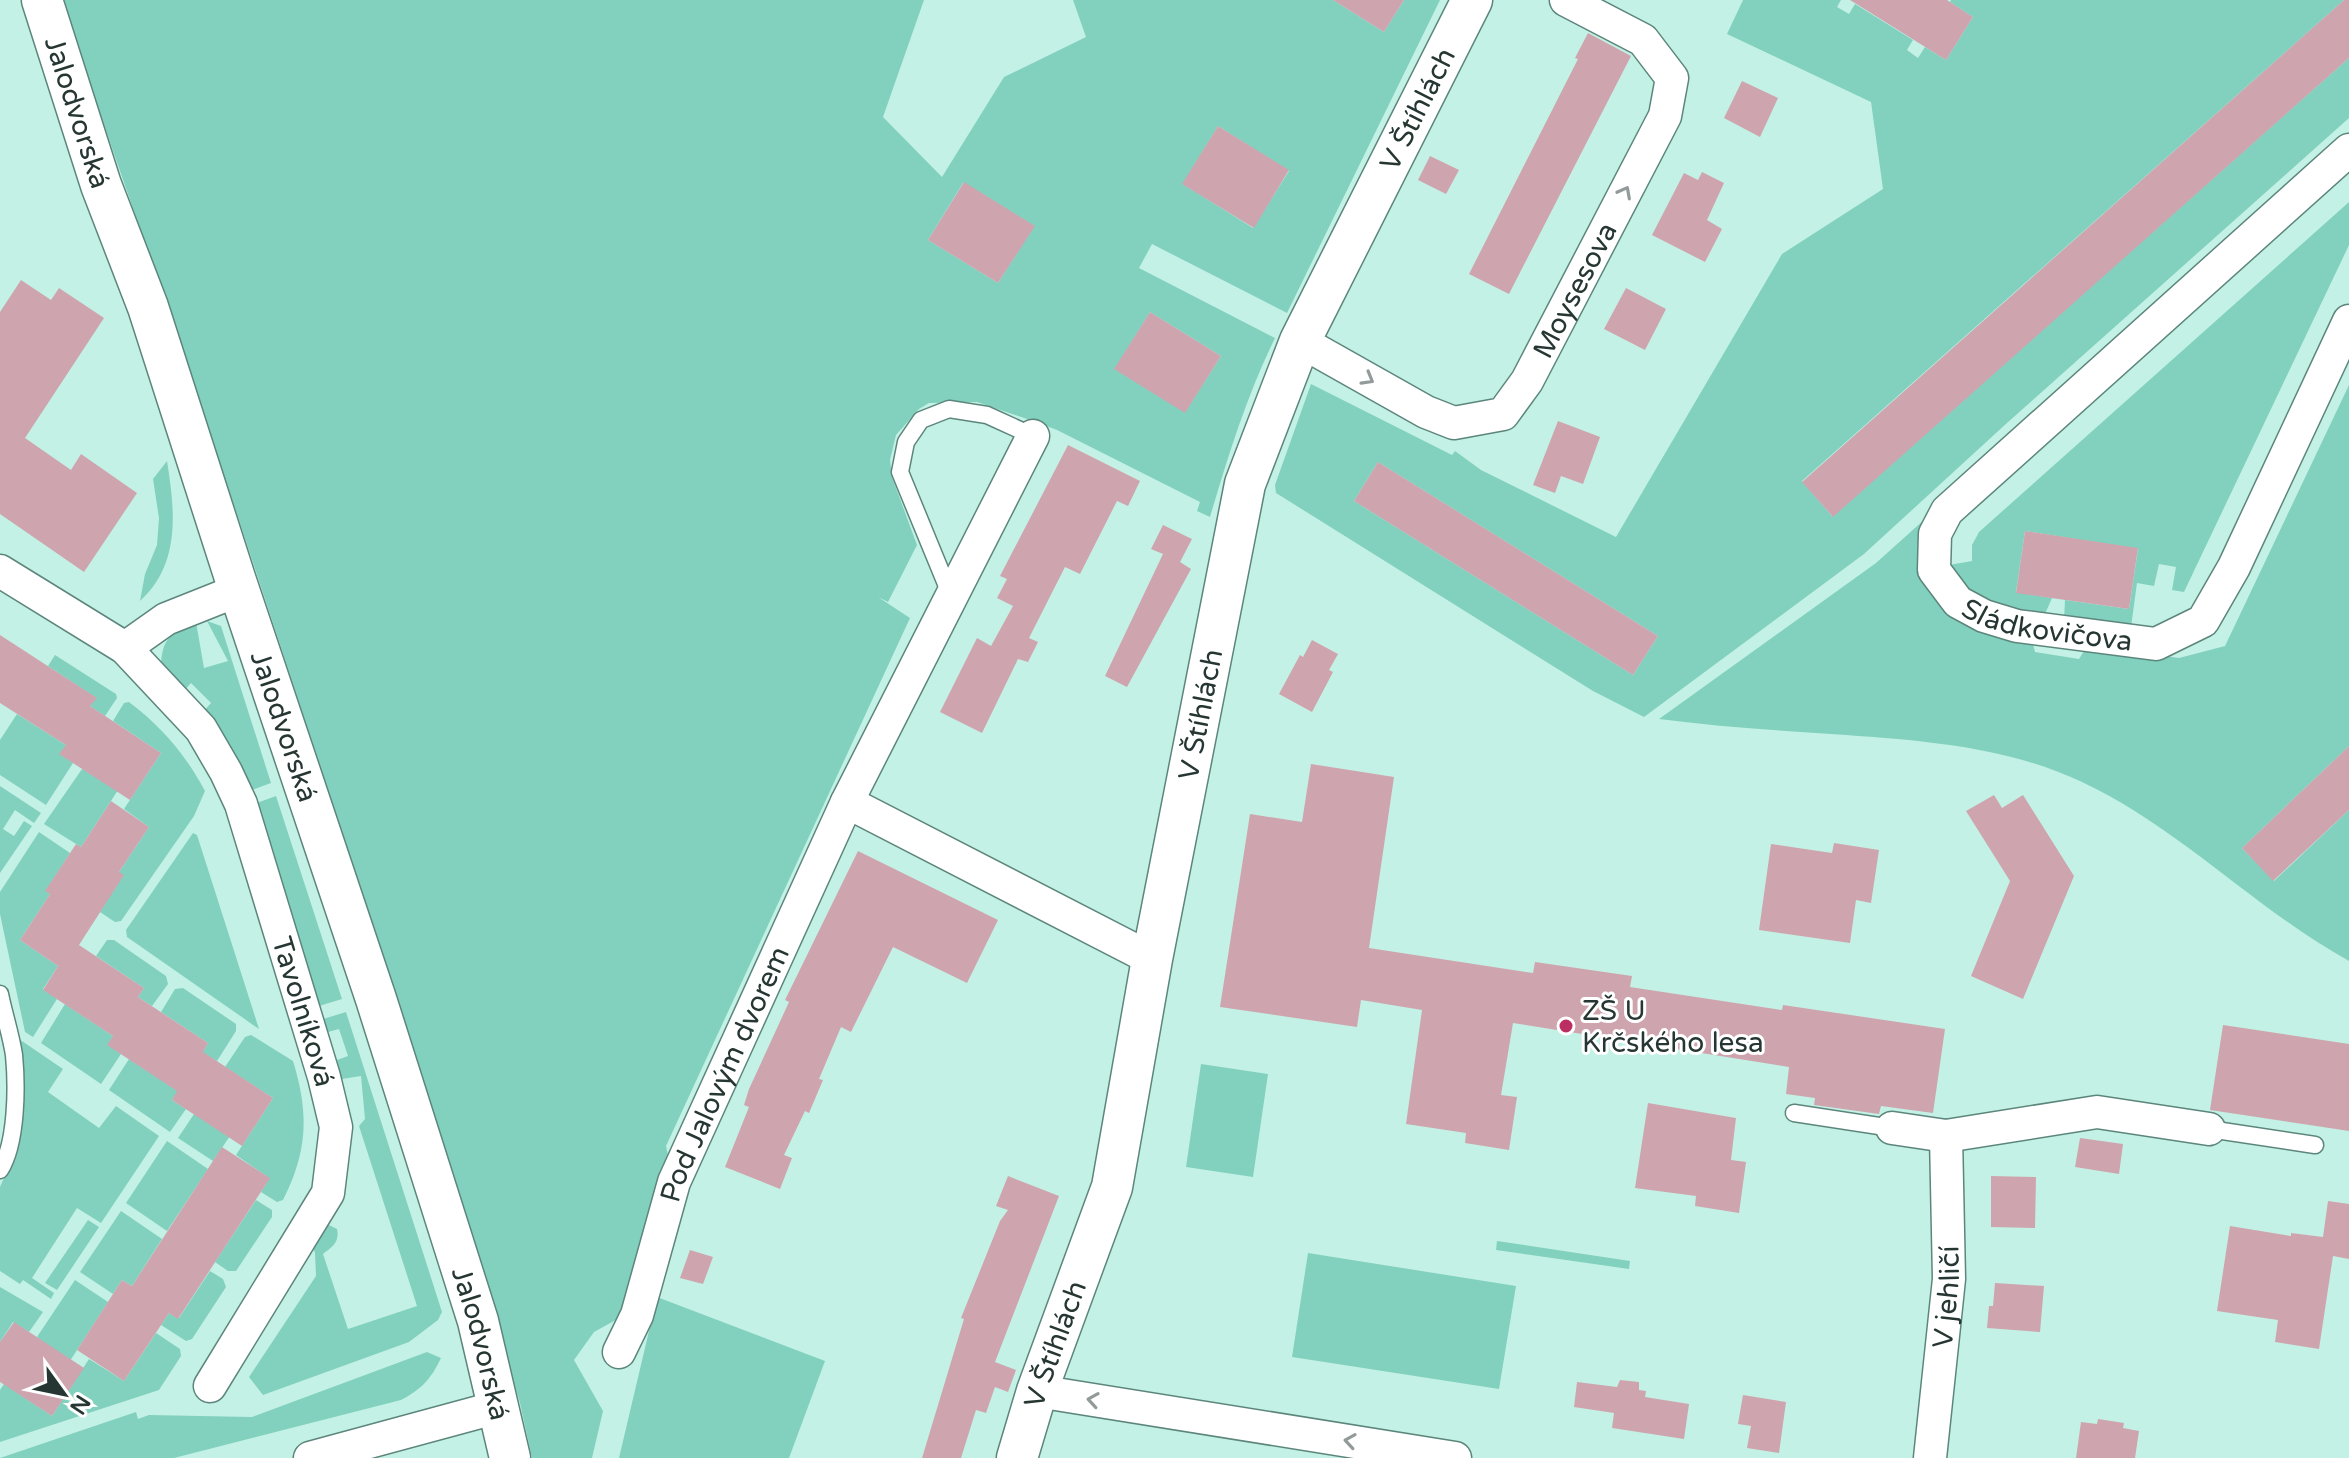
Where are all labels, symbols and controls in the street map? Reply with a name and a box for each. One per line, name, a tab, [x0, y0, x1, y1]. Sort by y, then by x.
street label: Jalodvorská	[37, 33, 117, 193]
street label: V Štíhlách	[1373, 42, 1463, 176]
one-way arrow	[1616, 186, 1631, 201]
street label: Moysesova	[1526, 217, 1625, 364]
one-way arrow	[1359, 369, 1374, 385]
street label: Sládkovičova	[1956, 591, 2134, 659]
street label: V Štíhlách	[1171, 646, 1230, 783]
street label: Jalodvorská	[243, 647, 325, 807]
street label: Tavolníková	[264, 933, 342, 1090]
street label: Pod Jalovým dvorem	[653, 941, 797, 1206]
place label: ZŠ U Krčského lesa	[1582, 994, 1764, 1060]
marker: ZŠ U Krčského lesa	[1557, 1017, 1575, 1035]
street label: V jehličí	[1926, 1245, 1967, 1350]
street label: Jalodvorská	[444, 1263, 517, 1424]
street label: V Štíhlách	[1017, 1276, 1094, 1412]
north arrow	[24, 1354, 104, 1434]
text: N	[64, 1390, 96, 1419]
one-way arrow	[1086, 1392, 1100, 1409]
one-way arrow	[1343, 1433, 1357, 1450]

